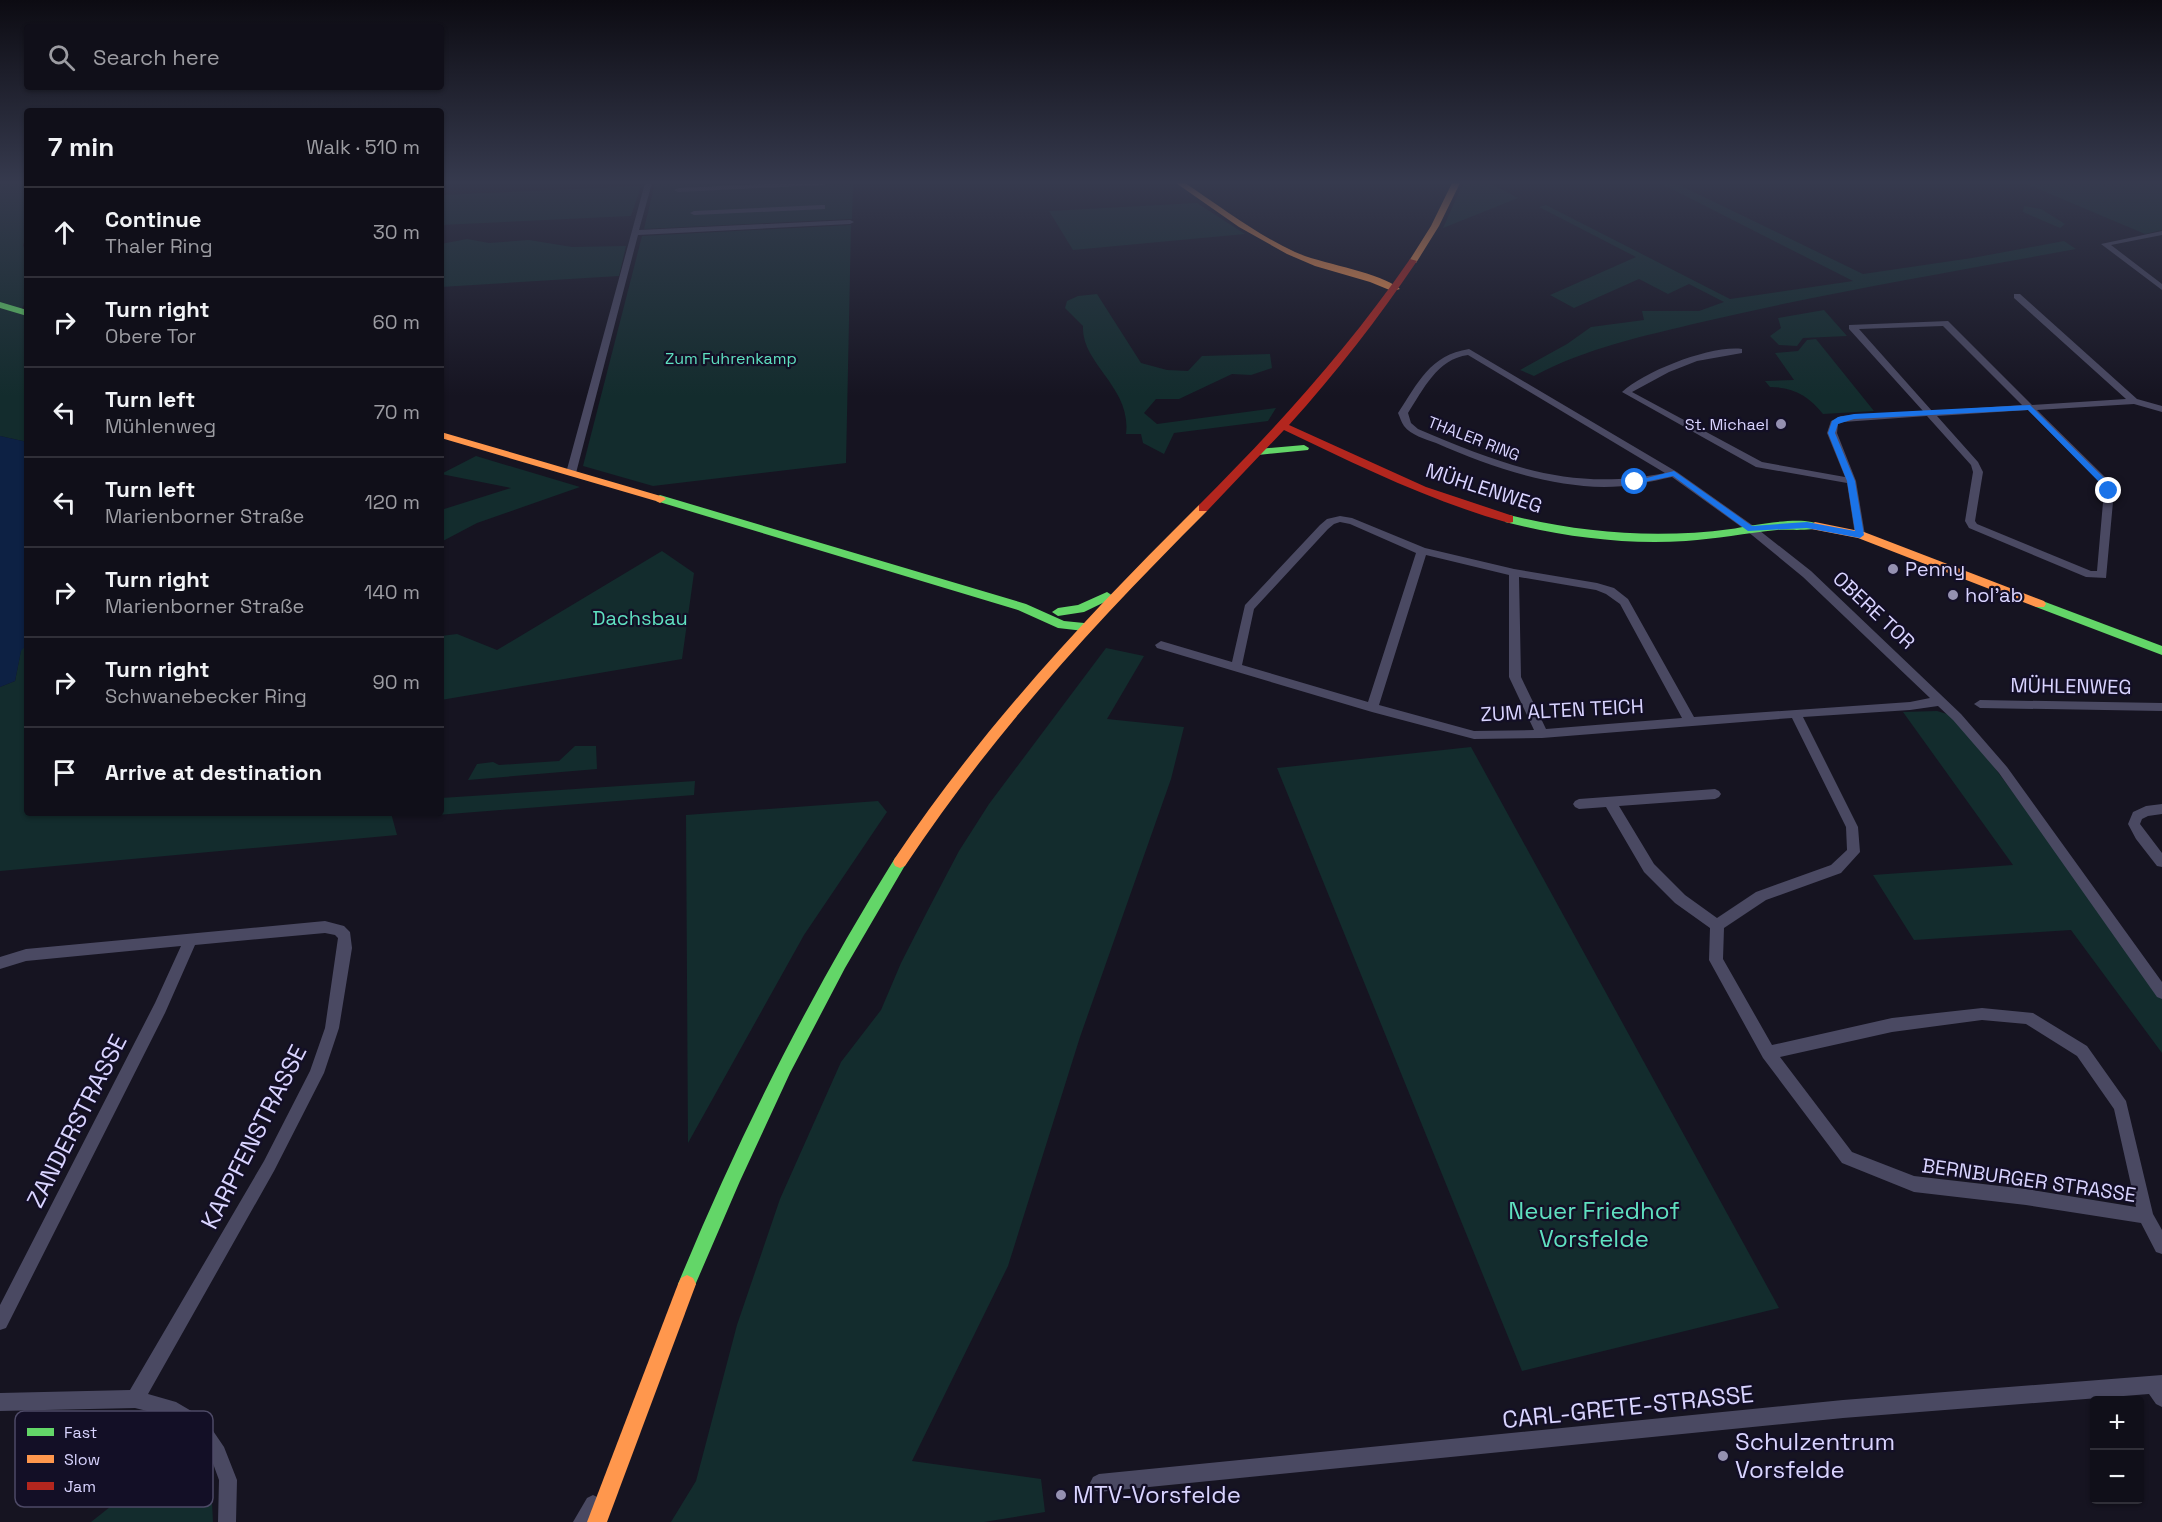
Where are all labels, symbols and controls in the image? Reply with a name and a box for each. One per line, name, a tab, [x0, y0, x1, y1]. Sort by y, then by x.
search box	[24, 24, 444, 90]
icon: search	[45, 41, 78, 74]
text: Search here	[93, 43, 220, 71]
text: 7 min	[48, 130, 114, 164]
text: Walk · 510 m	[306, 134, 420, 160]
text: Continue	[105, 205, 201, 233]
icon: ahead	[48, 216, 81, 249]
text: 30 m	[373, 219, 420, 245]
text: Thaler Ring	[105, 233, 213, 259]
text: Turn right	[105, 295, 210, 323]
icon: right	[48, 306, 81, 339]
text: 60 m	[373, 309, 420, 335]
text: Obere Tor	[105, 323, 196, 349]
park label: Zum Fuhrenkamp	[665, 348, 797, 369]
text: Turn left	[105, 385, 195, 413]
icon: left	[48, 396, 81, 429]
text: 70 m	[374, 399, 420, 425]
street label: THALER RING	[1425, 411, 1523, 466]
text: Mühlenweg	[105, 413, 216, 439]
place label: St. Michael	[1685, 414, 1769, 435]
marker: St. Michael	[1774, 417, 1788, 431]
street label: MÜHLENWEG	[1422, 457, 1546, 519]
route start	[1621, 468, 1647, 494]
text: Turn left	[105, 475, 195, 503]
route end	[2095, 477, 2121, 503]
icon: left	[48, 486, 81, 519]
text: 120 m	[364, 489, 420, 515]
text: Marienborner Straße	[105, 503, 304, 529]
place label: Penny	[1905, 556, 1965, 582]
marker: Penny	[1886, 562, 1900, 576]
text: Turn right	[105, 565, 210, 593]
street label: OBERE TOR	[1827, 565, 1921, 655]
icon: right	[48, 576, 81, 609]
text: 140 m	[364, 579, 420, 605]
place label: hol'ab	[1965, 582, 2023, 608]
marker: hol'ab	[1946, 588, 1960, 602]
text: Marienborner Straße	[105, 593, 304, 619]
park label: Dachsbau	[592, 605, 688, 631]
text: Turn right	[105, 655, 210, 683]
icon: right	[48, 666, 81, 699]
text: 90 m	[373, 669, 420, 695]
street label: MÜHLENWEG	[2010, 672, 2132, 700]
text: Schwanebecker Ring	[105, 683, 307, 709]
street label: ZUM ALTEN TEICH	[1480, 693, 1644, 727]
icon: arrive	[48, 756, 81, 789]
text: Arrive at destination	[105, 758, 322, 786]
street label: ZANDERSTRASSE	[19, 1029, 134, 1213]
street label: KARPFENSTRASSE	[194, 1039, 313, 1234]
street label: BERNBURGER STRASSE	[1920, 1152, 2138, 1208]
park label: Neuer Friedhof Vorsfelde	[1508, 1195, 1680, 1254]
street label: CARL-GRETE-STRASSE	[1501, 1378, 1755, 1435]
map controls	[2090, 1396, 2144, 1504]
button: +	[2090, 1396, 2144, 1450]
legend	[15, 1411, 213, 1507]
text: Fast	[64, 1422, 97, 1443]
place label: Schulzentrum Vorsfelde	[1735, 1426, 1895, 1485]
text: Slow	[64, 1449, 100, 1470]
marker: Schulzentrum Vorsfelde	[1716, 1449, 1730, 1463]
button: −	[2090, 1450, 2144, 1504]
text: Jam	[64, 1476, 96, 1497]
place label: MTV-Vorsfelde	[1073, 1479, 1241, 1510]
marker: MTV-Vorsfelde	[1054, 1488, 1068, 1502]

